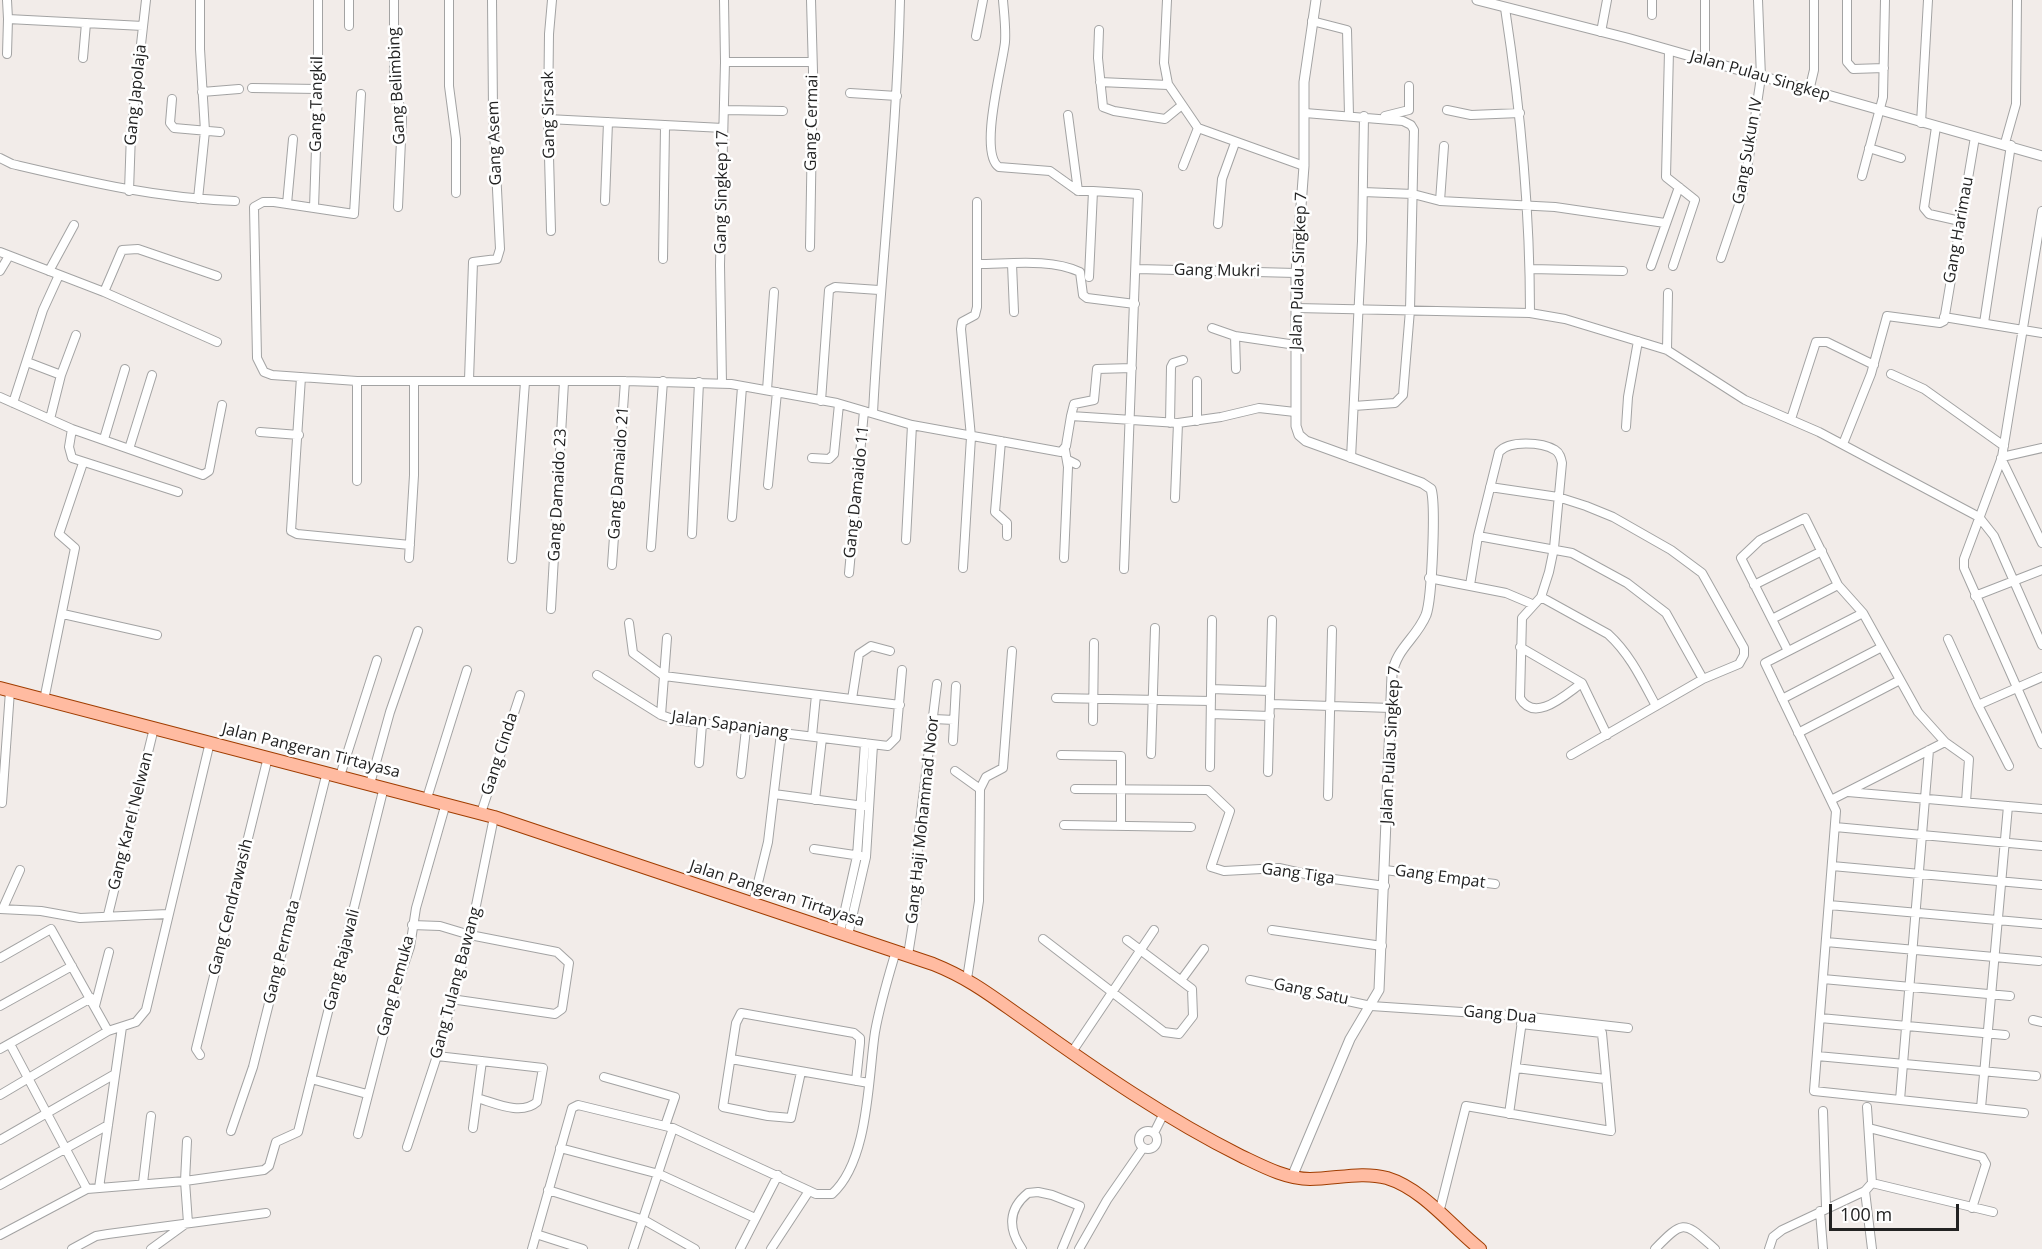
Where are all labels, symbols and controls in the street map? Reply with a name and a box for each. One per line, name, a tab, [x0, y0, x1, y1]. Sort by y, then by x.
street label: Gang Belimbing	[384, 27, 410, 145]
street label: Gang Japolaja	[121, 43, 151, 147]
street label: Jalan Pulau Singkep	[1688, 47, 1832, 105]
street label: Gang Tangkil	[307, 56, 327, 152]
street label: Gang Sirsak	[539, 71, 559, 159]
street label: Gang Cermai	[802, 75, 822, 171]
street label: Gang Sukun IV	[1729, 96, 1767, 206]
street label: Gang Asem	[484, 100, 506, 186]
street label: Gang Singkep 17	[711, 130, 733, 254]
street label: Gang Harimau	[1940, 175, 1978, 285]
street label: Jalan Pulau Singkep 7	[1287, 192, 1311, 350]
street label: Gang Mukri	[1174, 261, 1260, 281]
street label: Gang Damaido 21	[605, 406, 633, 540]
street label: Gang Damaido 11	[840, 425, 874, 559]
street label: Gang Damaido 23	[545, 428, 571, 562]
street label: Jalan Pulau Singkep 7	[1377, 665, 1405, 825]
street label: Jalan Sapanjang	[670, 707, 790, 743]
street label: Gang Cinda	[478, 710, 522, 798]
street label: Gang Haji Mohammad Noor	[903, 715, 943, 925]
street label: Jalan Pangeran Tirtayasa	[220, 720, 402, 782]
street label: Gang Karel Nelwan	[105, 750, 157, 892]
street label: Gang Cendrawasih	[205, 837, 257, 977]
street label: Jalan Pangeran Tirtayasa	[687, 857, 867, 931]
street label: Gang Tiga	[1260, 859, 1336, 889]
street label: Gang Empat	[1393, 861, 1487, 893]
street label: Gang Permata	[260, 898, 304, 1006]
street label: Gang Tulang Bawang	[426, 905, 486, 1061]
street label: Gang Rajawali	[320, 907, 364, 1013]
street label: Gang Pemuka	[373, 933, 419, 1039]
street label: Gang Satu	[1272, 975, 1350, 1009]
street label: Gang Dua	[1463, 1002, 1537, 1028]
scale bar	[1832, 1192, 1962, 1230]
text: 100 m	[1840, 1202, 1892, 1226]

